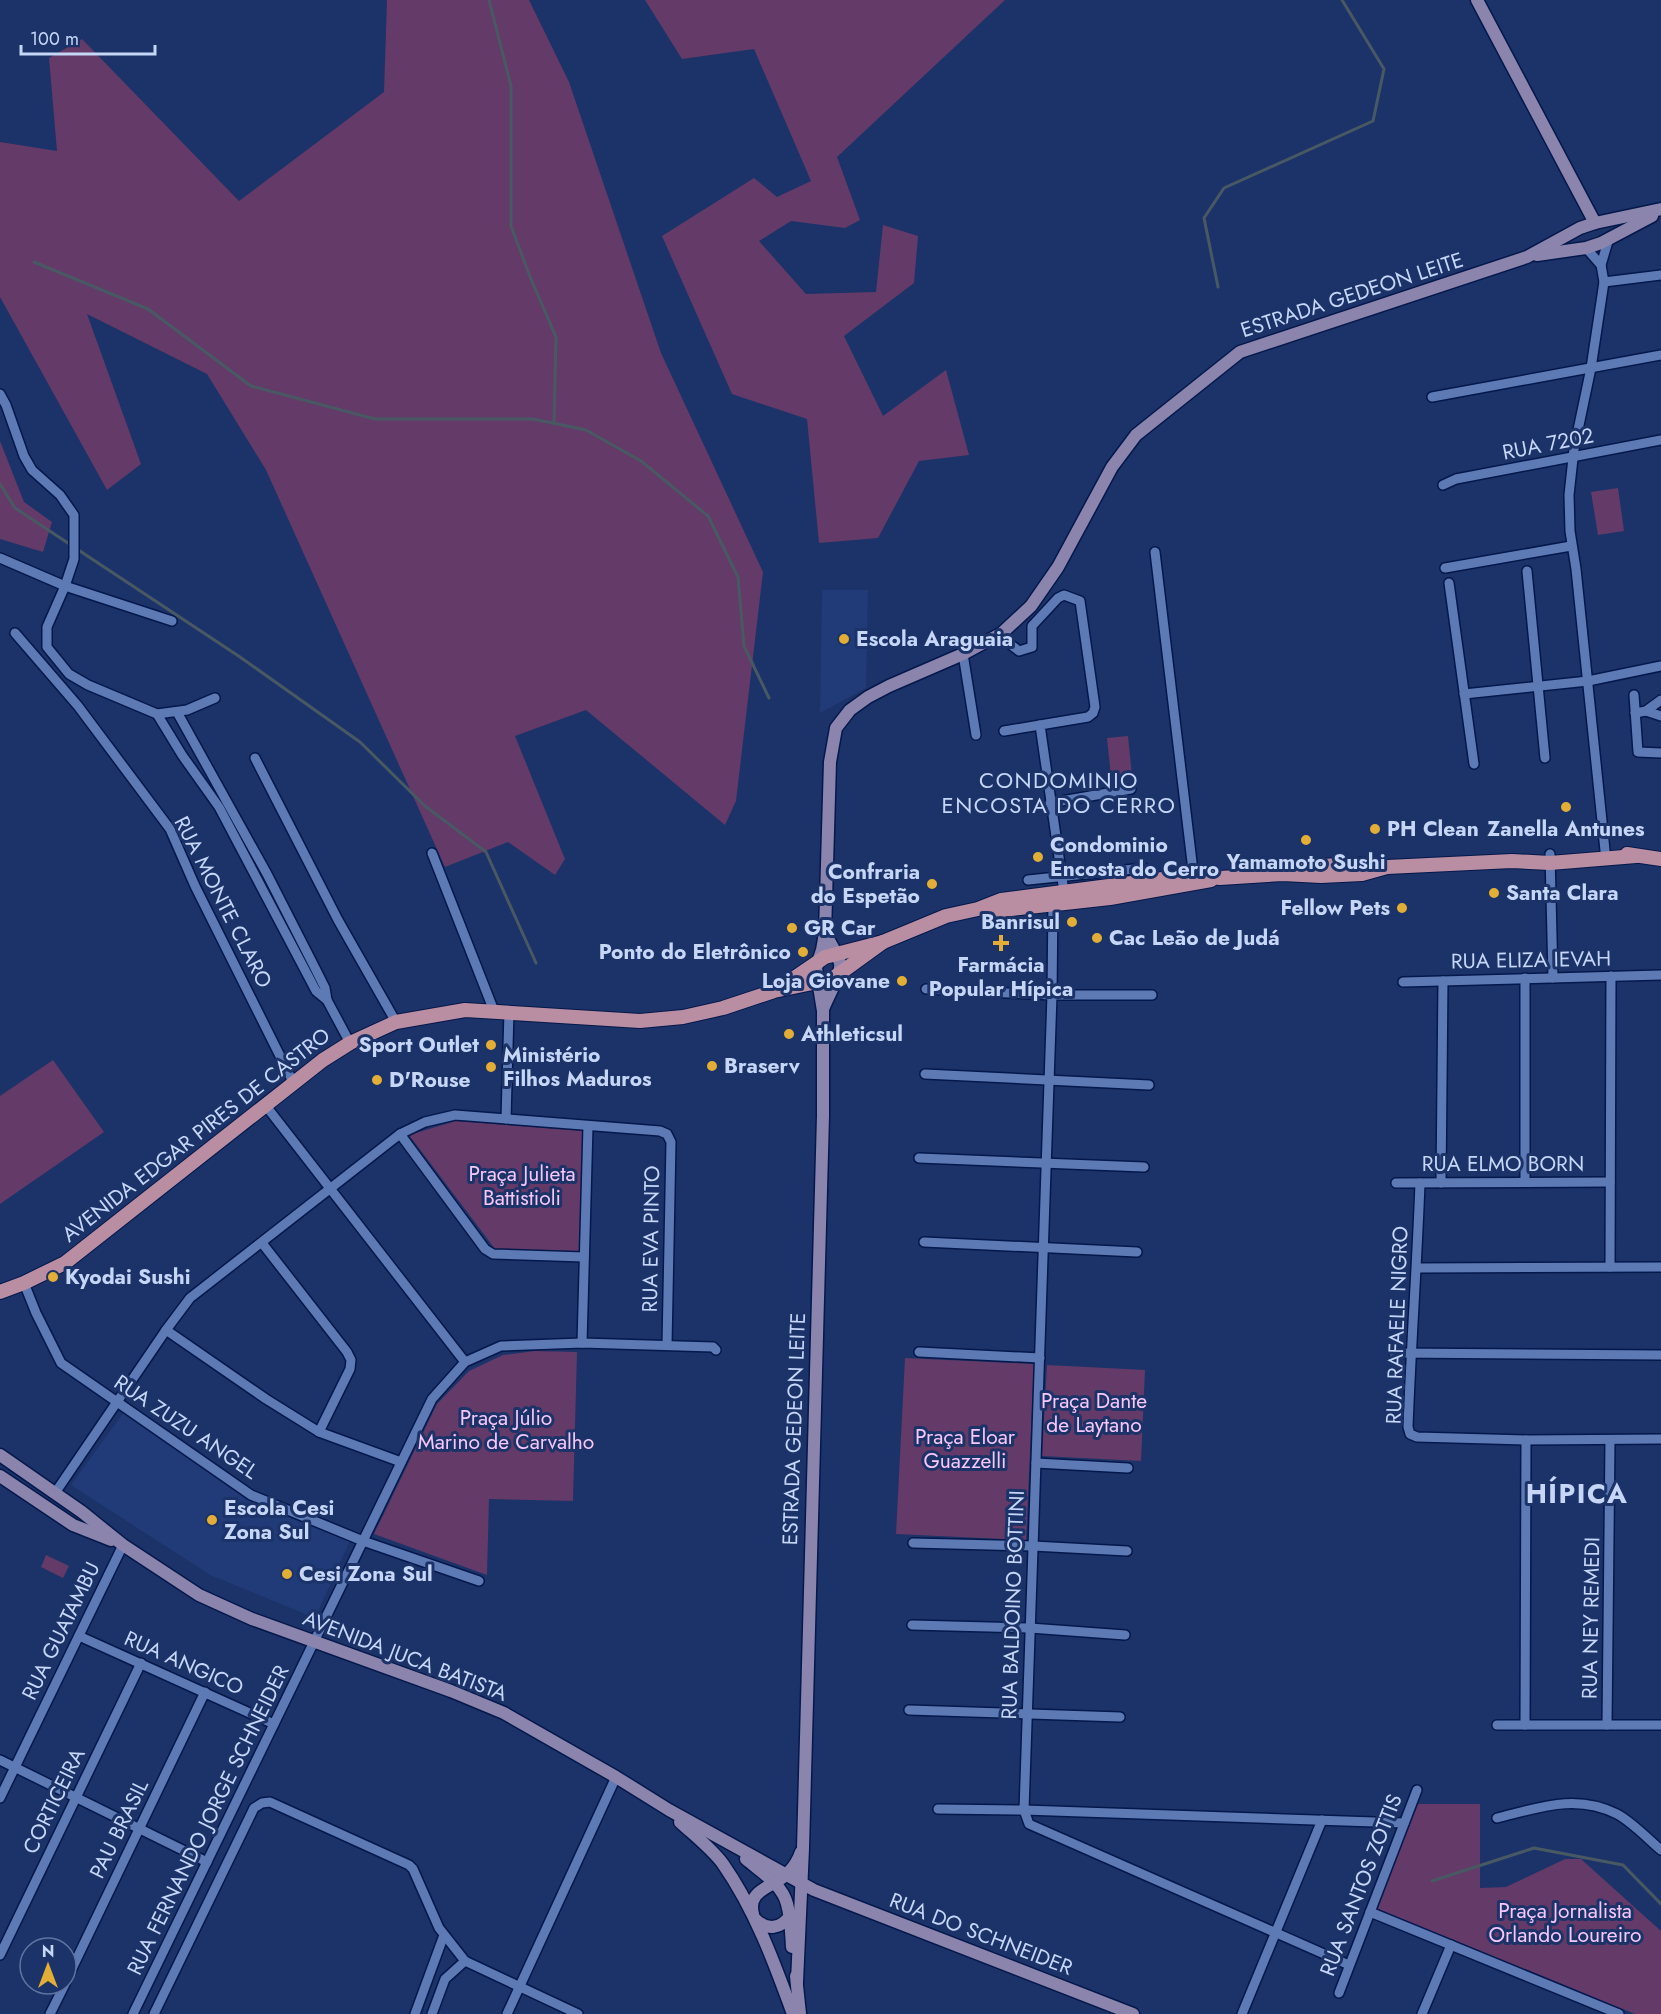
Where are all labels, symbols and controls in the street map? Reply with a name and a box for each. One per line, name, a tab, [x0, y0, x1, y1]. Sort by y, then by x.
scale bar	[21, 18, 154, 56]
text: 100 m	[30, 26, 79, 52]
street label: ESTRADA GEDEON LEITE	[1237, 245, 1467, 345]
street label: RUA 7202	[1500, 420, 1596, 468]
place label: Escola Araguaia	[856, 624, 1013, 654]
marker: Escola Araguaia	[837, 632, 851, 646]
district label: CONDOMINIO ENCOSTA DO CERRO	[942, 764, 1176, 821]
marker: Zanella Antunes	[1559, 800, 1573, 814]
street label: RUA MONTE CLARO	[167, 811, 279, 993]
place label: PH Clean	[1387, 814, 1479, 844]
place label: Zanella Antunes	[1487, 814, 1645, 844]
marker: PH Clean	[1368, 822, 1382, 836]
place label: Condominio Encosta do Cerro	[1050, 830, 1219, 884]
marker: Yamamoto Sushi	[1299, 833, 1313, 847]
place label: Yamamoto Sushi	[1225, 847, 1386, 877]
marker: Condominio Encosta do Cerro	[1031, 850, 1045, 864]
place label: Confraria do Espetão	[811, 857, 920, 911]
marker: Confraria do Espetão	[925, 877, 939, 891]
place label: Santa Clara	[1506, 878, 1618, 908]
marker: Santa Clara	[1487, 886, 1501, 900]
place label: Fellow Pets	[1281, 893, 1390, 923]
marker: Fellow Pets	[1395, 901, 1409, 915]
place label: Banrisul	[981, 907, 1060, 937]
place label: GR Car	[804, 913, 876, 943]
marker: Banrisul	[1065, 915, 1079, 929]
marker: GR Car	[785, 921, 799, 935]
place label: Cac Leão de Judá	[1109, 923, 1280, 953]
marker: Cac Leão de Judá	[1090, 931, 1104, 945]
marker: Farmácia Popular Hípica	[994, 936, 1008, 950]
place label: Ponto do Eletrônico	[599, 937, 791, 967]
street label: RUA ELIZA IEVAH	[1451, 944, 1611, 976]
marker: Ponto do Eletrônico	[796, 945, 810, 959]
place label: Farmácia Popular Hípica	[929, 950, 1073, 1004]
place label: Loja Giovane	[762, 966, 890, 996]
marker: Loja Giovane	[895, 974, 909, 988]
place label: Athleticsul	[800, 1019, 903, 1049]
street label: AVENIDA EDGAR PIRES DE CASTRO	[55, 1021, 337, 1249]
marker: Athleticsul	[782, 1027, 796, 1041]
place label: Sport Outlet	[359, 1030, 479, 1060]
marker: Sport Outlet	[484, 1038, 498, 1052]
place label: Ministério Filhos Maduros	[503, 1040, 652, 1094]
place label: Braserv	[724, 1051, 801, 1081]
marker: Braserv	[705, 1059, 719, 1073]
marker: Ministério Filhos Maduros	[484, 1060, 498, 1074]
place label: D'Rouse	[389, 1065, 471, 1095]
marker: D'Rouse	[370, 1073, 384, 1087]
street label: RUA ELMO BORN	[1422, 1149, 1584, 1179]
park label: Praça Julieta Battistioli	[468, 1159, 576, 1213]
street label: RUA EVA PINTO	[635, 1165, 667, 1313]
street label: RUA RAFAELE NIGRO	[1379, 1225, 1415, 1425]
place label: Kyodai Sushi	[65, 1262, 191, 1292]
marker: Kyodai Sushi	[46, 1270, 60, 1284]
street label: ESTRADA GEDEON LEITE	[775, 1312, 813, 1546]
street label: RUA ZUZU ANGEL	[108, 1368, 264, 1487]
park label: Praça Dante de Laytano	[1041, 1386, 1147, 1440]
park label: Praça Júlio Marino de Carvalho	[418, 1403, 594, 1457]
park label: Praça Eloar Guazzelli	[915, 1422, 1016, 1476]
district label: HÍPICA	[1526, 1474, 1628, 1513]
street label: RUA BALDOINO BOTTINI	[994, 1490, 1032, 1720]
place label: Escola Cesi Zona Sul	[224, 1493, 334, 1547]
marker: Escola Cesi Zona Sul	[205, 1513, 219, 1527]
street label: RUA NEY REMEDI	[1575, 1537, 1607, 1699]
street label: RUA GUATAMBU	[15, 1557, 107, 1705]
place label: Cesi Zona Sul	[299, 1559, 433, 1589]
marker: Cesi Zona Sul	[280, 1567, 294, 1581]
street label: AVENIDA JUCA BATISTA	[299, 1603, 512, 1709]
street label: RUA ANGICO	[120, 1623, 248, 1703]
street label: RUA FERNANDO JORGE SCHNEIDER	[120, 1660, 296, 1980]
street label: CORTICEIRA	[15, 1743, 93, 1859]
street label: PAU BRASIL	[82, 1774, 156, 1884]
street label: RUA SANTOS ZOTTIS	[1312, 1790, 1410, 1980]
street label: RUA DO SCHNEIDER	[885, 1885, 1077, 1983]
park label: Praça Jornalista Orlando Loureiro	[1489, 1896, 1641, 1950]
north arrow	[18, 1936, 78, 1996]
text: N	[42, 1940, 54, 1963]

